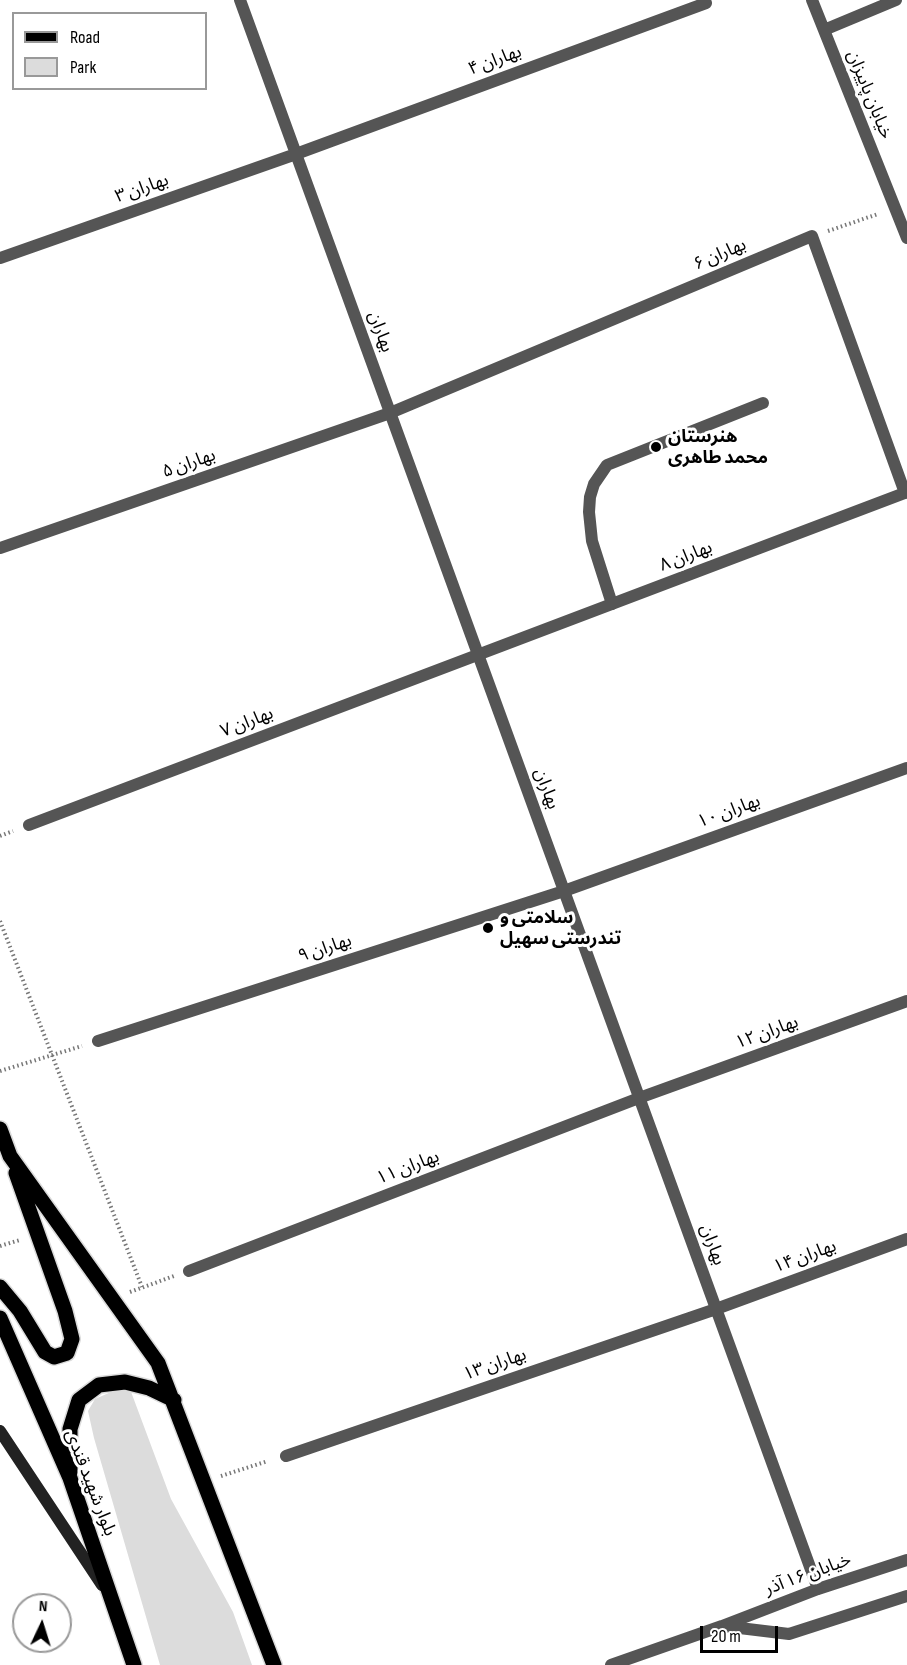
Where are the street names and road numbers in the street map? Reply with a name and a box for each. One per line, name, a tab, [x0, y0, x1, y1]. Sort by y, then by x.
street label: بهاران ۴	[465, 41, 525, 81]
street label: خیابان پاییزان	[841, 47, 897, 143]
street label: بهاران ۳	[112, 170, 172, 208]
street label: بهاران ۶	[690, 234, 750, 276]
street label: بهاران	[363, 309, 397, 355]
street label: بهاران ۵	[159, 445, 219, 483]
street label: بهاران ۸	[656, 537, 716, 577]
street label: بهاران ۷	[217, 703, 277, 743]
street label: بهاران	[529, 766, 563, 812]
street label: بهاران ۱۰	[695, 791, 763, 833]
street label: بهاران ۹	[295, 930, 355, 968]
street label: بهاران ۱۲	[733, 1012, 801, 1054]
street label: بهاران ۱۱	[374, 1146, 442, 1190]
street label: بهاران	[695, 1222, 729, 1268]
street label: بهاران ۱۴	[771, 1236, 839, 1278]
street label: بهاران ۱۳	[461, 1344, 529, 1386]
street label: بلوار شهید قندی	[60, 1427, 120, 1539]
street label: خیابان ۱۶ آذر	[762, 1549, 854, 1601]

